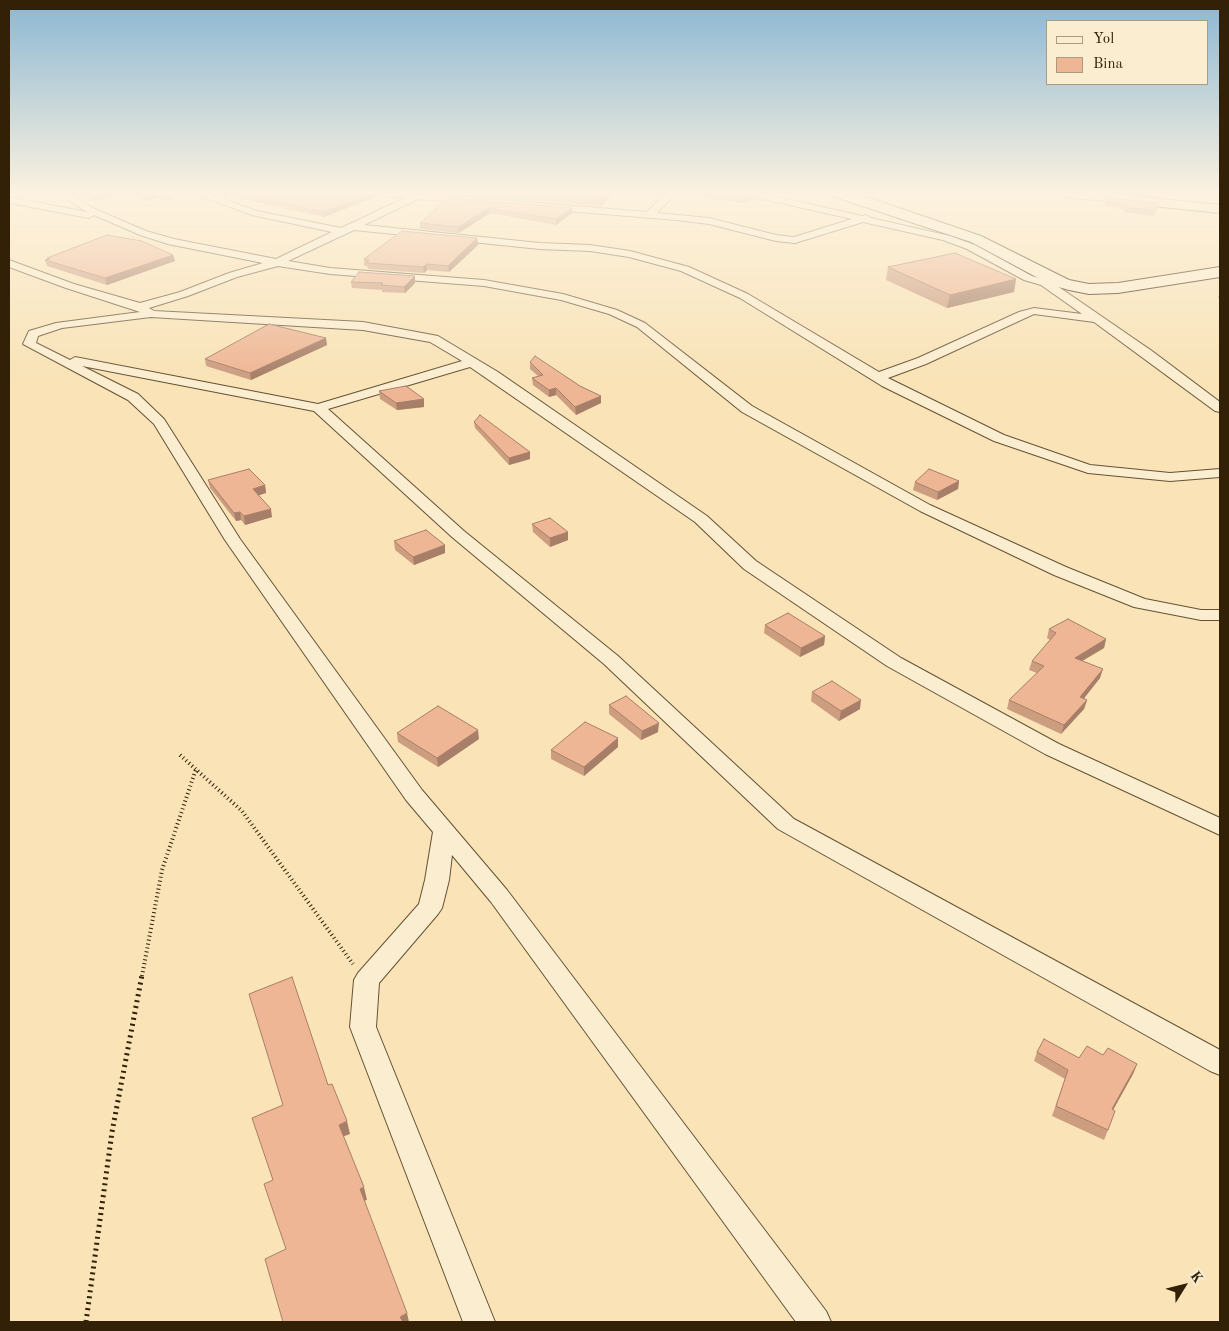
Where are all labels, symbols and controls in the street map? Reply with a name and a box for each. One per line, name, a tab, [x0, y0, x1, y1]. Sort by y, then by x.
legend	[1046, 20, 1209, 85]
text: Yol	[1093, 32, 1114, 47]
text: Bina	[1093, 57, 1123, 72]
north arrow	[1159, 1261, 1209, 1311]
text: K	[1187, 1269, 1205, 1286]

